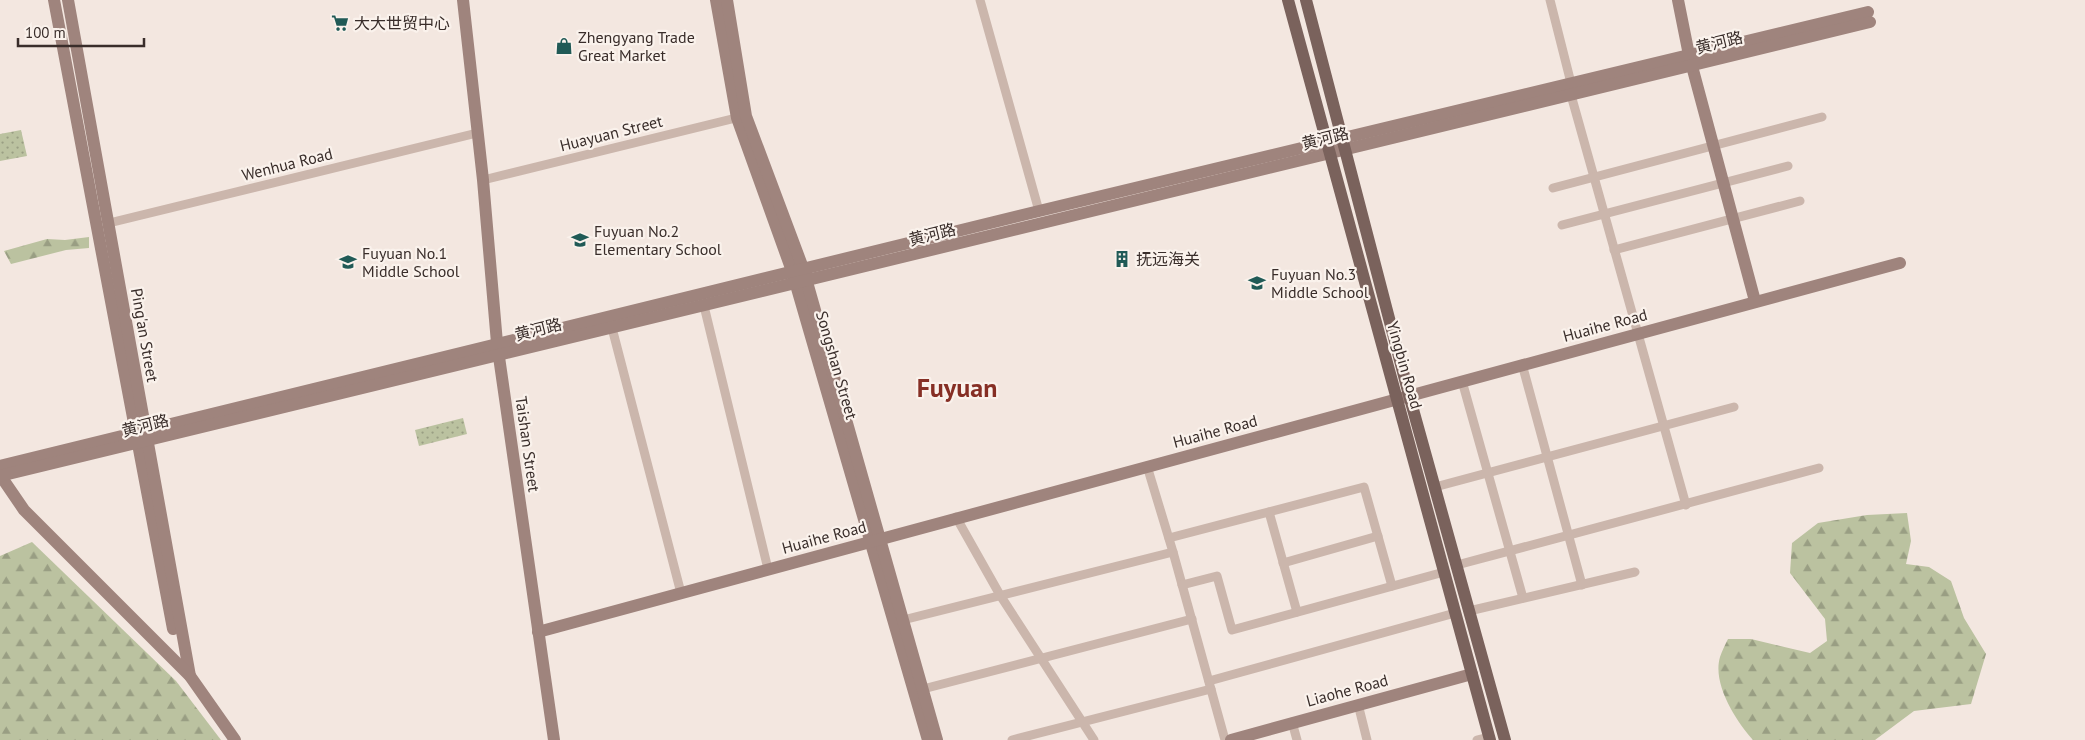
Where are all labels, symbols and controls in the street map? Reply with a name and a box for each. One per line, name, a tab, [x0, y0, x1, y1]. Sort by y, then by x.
supermarket icon: 大大世贸中心	[330, 13, 350, 33]
place label: 大大世贸中心	[354, 13, 450, 33]
scale bar	[18, 15, 144, 47]
text: 100 m	[25, 23, 66, 42]
street label: 黄河路	[1693, 26, 1745, 58]
place label: Zhengyang Trade Great Market	[578, 27, 695, 65]
shop icon: Zhengyang Trade Great Market	[554, 36, 574, 56]
street label: Huayuan Street	[558, 110, 665, 155]
street label: 黄河路	[1299, 122, 1351, 154]
street label: Wenhua Road	[239, 143, 335, 185]
street label: 黄河路	[906, 218, 958, 250]
place label: Fuyuan No.2 Elementary School	[594, 221, 722, 259]
school or university icon: Fuyuan No.2 Elementary School	[570, 230, 590, 250]
place label: Fuyuan No.1 Middle School	[362, 243, 460, 281]
building icon: 抚远海关	[1112, 249, 1132, 269]
place label: 抚远海关	[1136, 249, 1200, 269]
school or university icon: Fuyuan No.1 Middle School	[338, 252, 358, 272]
place label: Fuyuan No.3 Middle School	[1271, 264, 1369, 302]
school or university icon: Fuyuan No.3 Middle School	[1247, 273, 1267, 293]
street label: Ping'an Street	[127, 287, 163, 384]
street label: Huaihe Road	[1561, 304, 1649, 346]
street label: Songshan Street	[812, 309, 862, 422]
street label: 黄河路	[512, 313, 564, 345]
street label: Yingbin Road	[1383, 319, 1427, 411]
district label: Fuyuan	[917, 371, 997, 404]
street label: Taishan Street	[511, 395, 545, 494]
street label: 黄河路	[119, 409, 171, 441]
street label: Huaihe Road	[1171, 410, 1259, 452]
street label: Huaihe Road	[780, 516, 868, 558]
street label: Liaohe Road	[1304, 669, 1390, 711]

